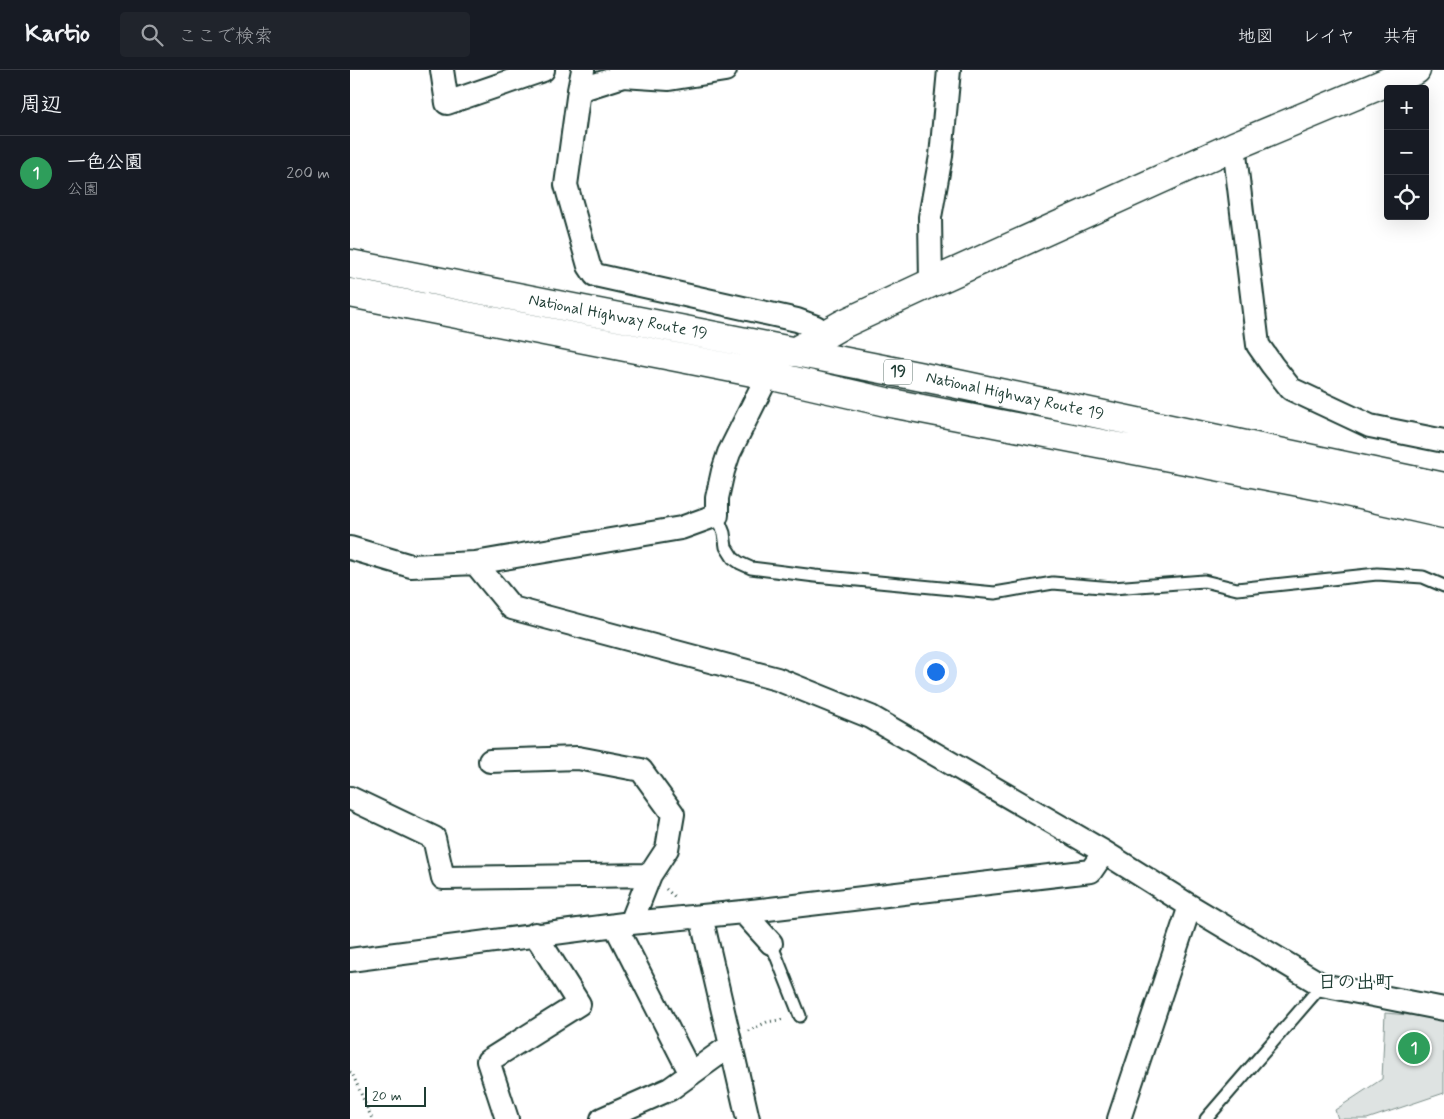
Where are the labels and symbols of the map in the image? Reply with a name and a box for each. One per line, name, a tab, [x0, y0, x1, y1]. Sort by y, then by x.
street label: National Highway Route 19	[527, 289, 709, 345]
road number: 19	[884, 360, 912, 384]
street label: National Highway Route 19	[924, 367, 1106, 425]
your location	[923, 659, 949, 685]
district label: 日の出町	[1318, 970, 1394, 995]
pin: 1	[1398, 1029, 1430, 1067]
scale bar	[365, 1084, 426, 1107]

